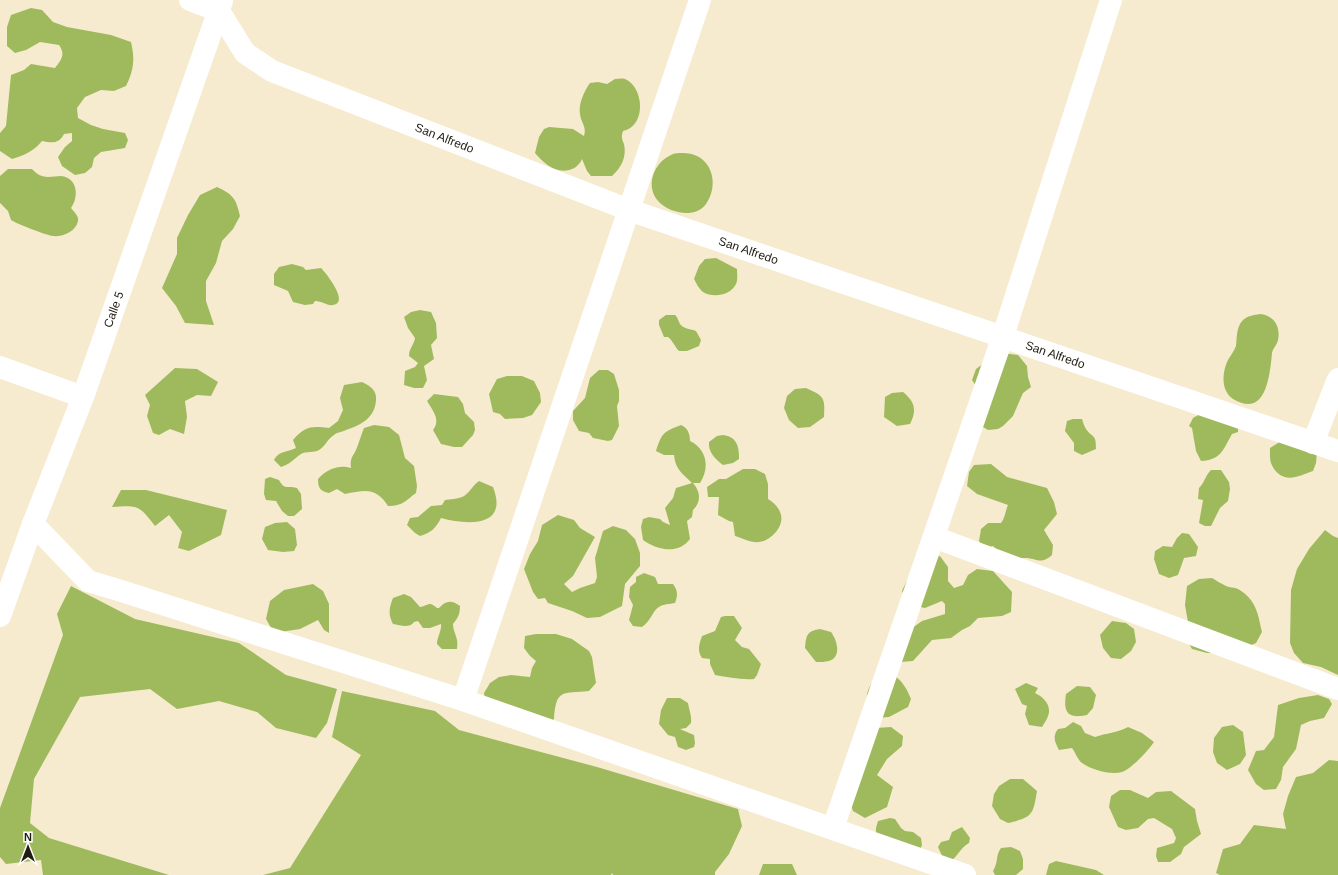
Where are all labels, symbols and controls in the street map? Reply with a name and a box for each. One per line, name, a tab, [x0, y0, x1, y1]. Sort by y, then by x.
street label: San Alfredo	[413, 120, 476, 156]
street label: San Alfredo	[717, 234, 780, 267]
street label: Calle 5	[101, 289, 127, 329]
street label: San Alfredo	[1023, 338, 1087, 372]
north arrow	[8, 827, 48, 867]
text: N	[24, 831, 32, 843]

